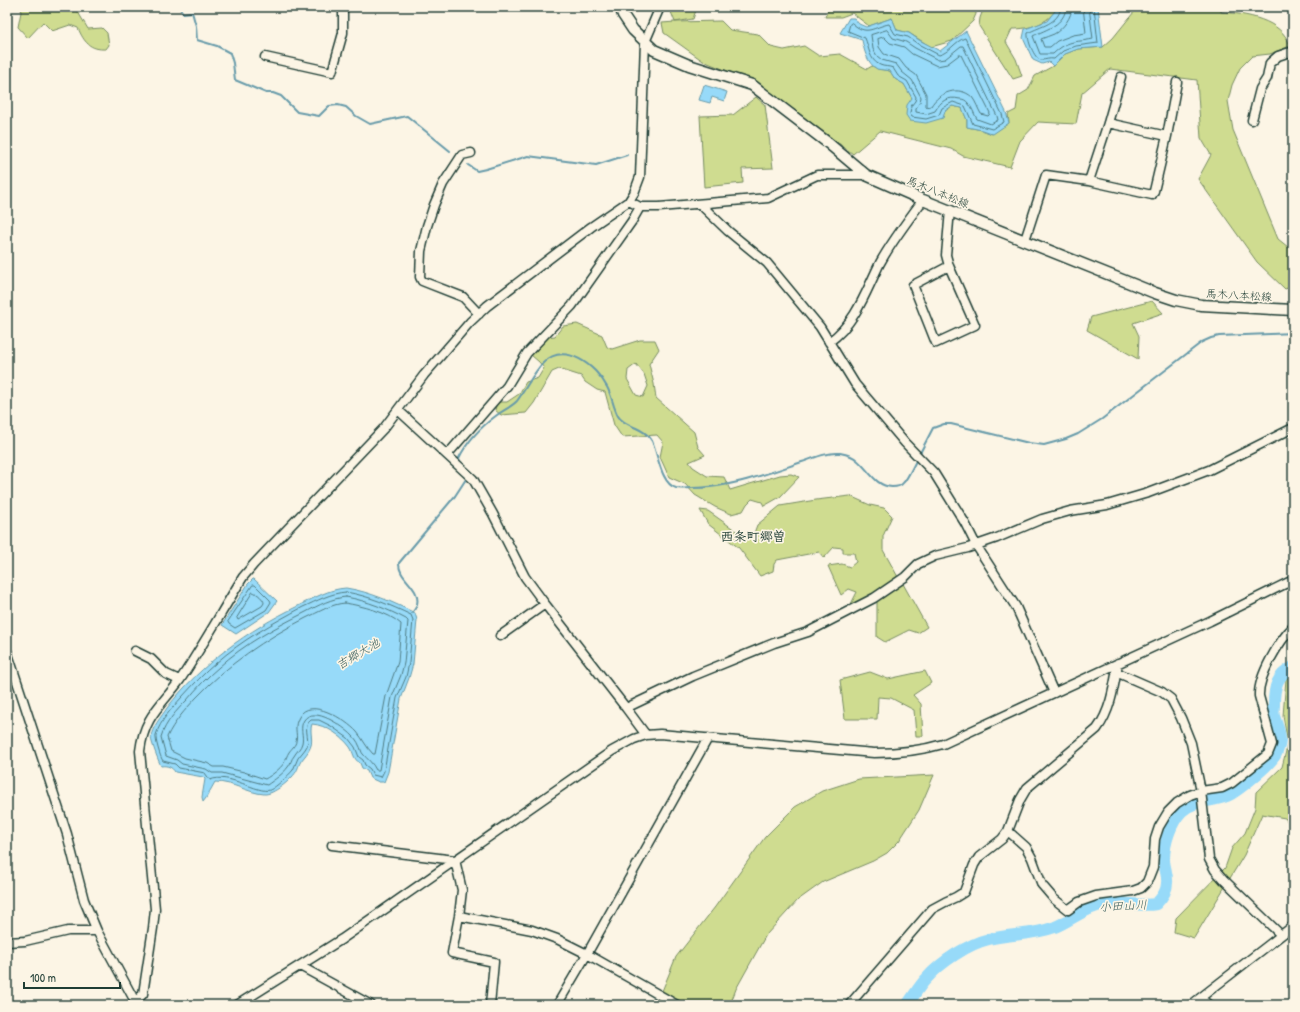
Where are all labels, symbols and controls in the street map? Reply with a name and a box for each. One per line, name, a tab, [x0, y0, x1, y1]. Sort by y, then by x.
street label: 馬木八本松線	[905, 173, 971, 211]
street label: 馬木八本松線	[1206, 286, 1272, 304]
district label: 西条町郷曽	[720, 527, 786, 545]
water label: 吉郷大池	[333, 633, 384, 673]
water label: 小田山川	[1099, 896, 1147, 915]
scale bar	[24, 964, 120, 990]
text: 100 m	[30, 969, 56, 986]

